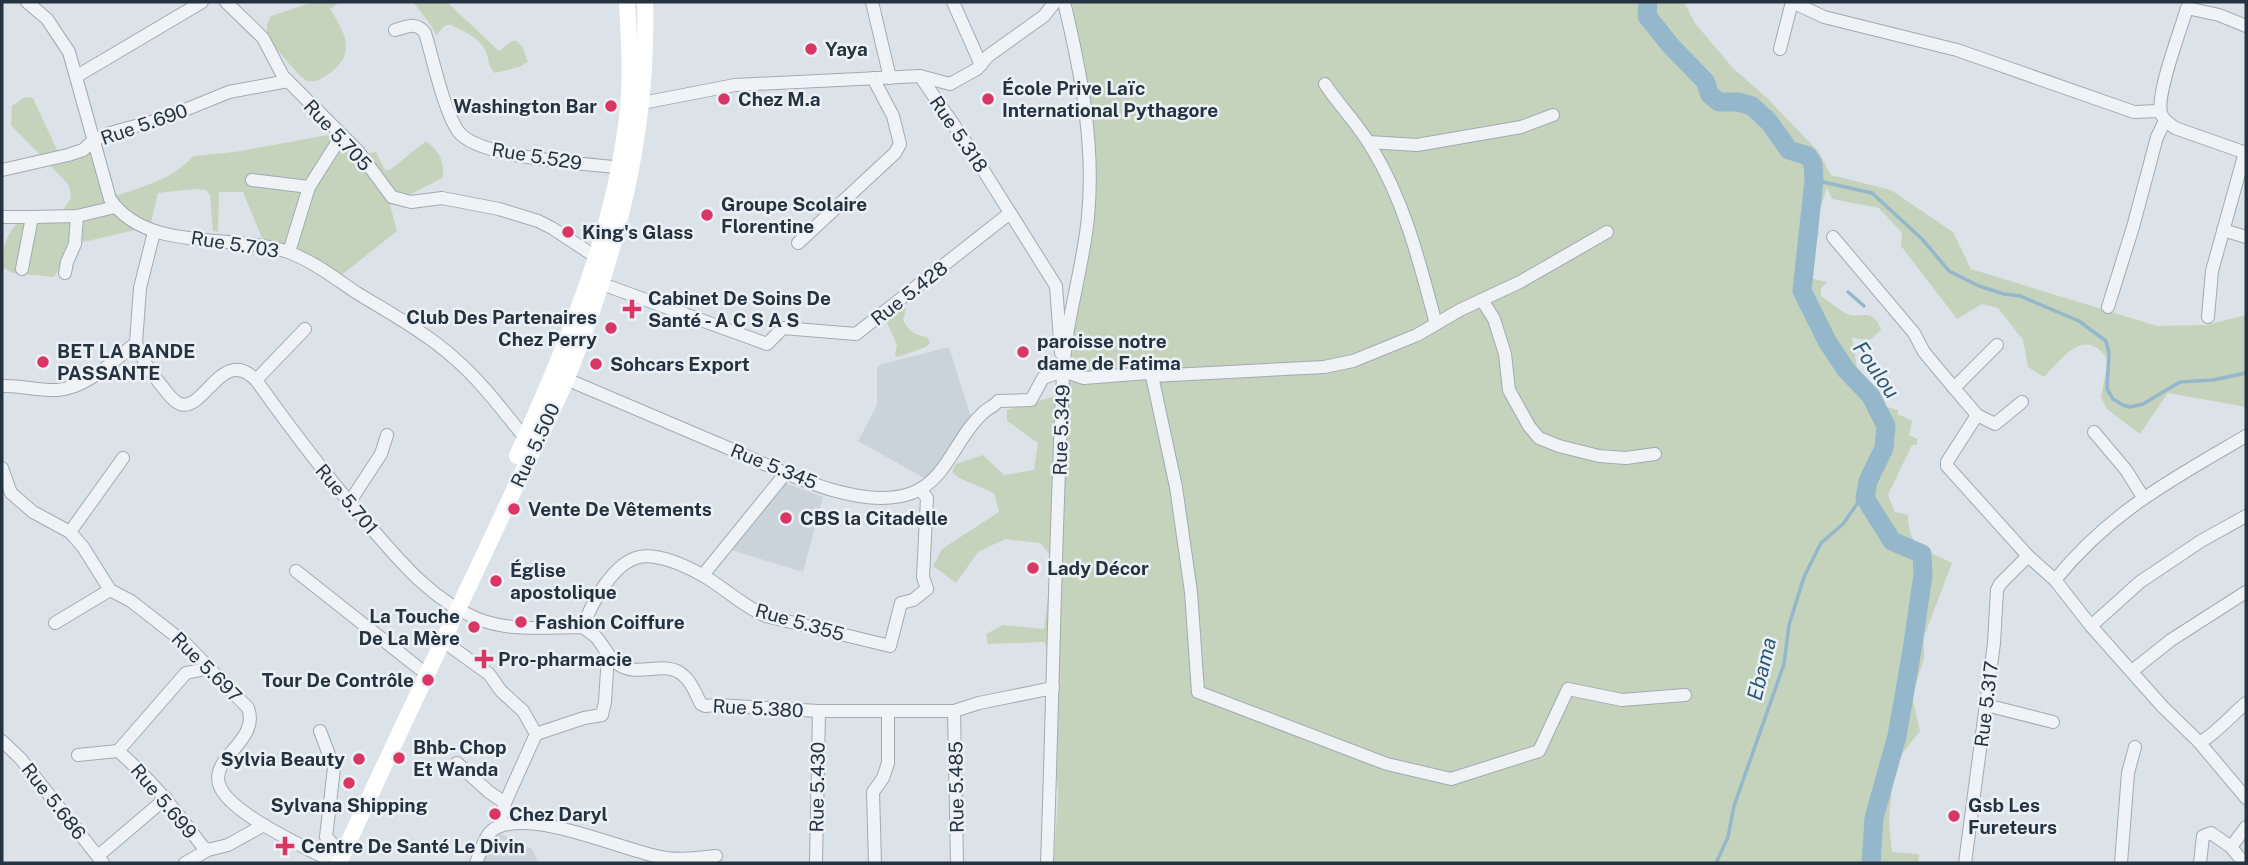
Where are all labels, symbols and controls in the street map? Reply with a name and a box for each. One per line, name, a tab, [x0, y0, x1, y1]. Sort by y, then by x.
place label: Yaya	[825, 38, 868, 60]
marker: Yaya	[803, 41, 819, 57]
place label: École Prive Laïc International Pythagore	[1002, 77, 1218, 121]
place label: Chez M.a	[738, 88, 821, 110]
marker: Chez M.a	[716, 91, 732, 107]
marker: École Prive Laïc International Pythagore	[980, 91, 996, 107]
street label: Rue 5.318	[925, 92, 993, 176]
street label: Rue 5.705	[300, 95, 376, 175]
place label: Washington Bar	[453, 95, 597, 117]
marker: Washington Bar	[603, 98, 619, 114]
street label: Rue 5.690	[98, 99, 190, 149]
street label: Rue 5.529	[490, 138, 584, 174]
place label: Groupe Scolaire Florentine	[721, 193, 867, 237]
marker: Groupe Scolaire Florentine	[699, 207, 715, 223]
place label: King's Glass	[582, 221, 693, 243]
marker: King's Glass	[560, 224, 576, 240]
street label: Rue 5.703	[189, 226, 281, 262]
street label: Rue 5.428	[866, 256, 952, 330]
place label: Cabinet De Soins De Santé - A C S A S	[648, 287, 831, 331]
marker: Cabinet De Soins De Santé - A C S A S	[622, 299, 642, 319]
place label: Club Des Partenaires Chez Perry	[406, 306, 597, 350]
marker: Club Des Partenaires Chez Perry	[603, 320, 619, 336]
place label: paroisse notre dame de Fatima	[1037, 330, 1181, 374]
water label: Foulou	[1848, 336, 1905, 403]
place label: BET LA BANDE PASSANTE	[57, 340, 195, 384]
marker: paroisse notre dame de Fatima	[1015, 344, 1031, 360]
place label: Sohcars Export	[610, 353, 750, 375]
marker: BET LA BANDE PASSANTE	[35, 354, 51, 370]
marker: Sohcars Export	[588, 356, 604, 372]
street label: Rue 5.349	[1048, 384, 1074, 476]
street label: Rue 5.500	[506, 399, 564, 491]
street label: Rue 5.345	[728, 439, 820, 493]
street label: Rue 5.701	[311, 459, 383, 539]
place label: Vente De Vêtements	[528, 498, 712, 520]
marker: Vente De Vêtements	[506, 501, 522, 517]
place label: CBS la Citadelle	[800, 507, 948, 529]
marker: CBS la Citadelle	[778, 510, 794, 526]
place label: Lady Décor	[1047, 557, 1149, 579]
place label: Église apostolique	[510, 559, 617, 603]
marker: Lady Décor	[1025, 560, 1041, 576]
marker: Église apostolique	[488, 573, 504, 589]
street label: Rue 5.355	[753, 599, 847, 645]
place label: La Touche De La Mère	[358, 605, 460, 649]
place label: Fashion Coiffure	[535, 611, 685, 633]
marker: Fashion Coiffure	[513, 614, 529, 630]
marker: La Touche De La Mère	[466, 619, 482, 635]
street label: Rue 5.697	[167, 627, 247, 707]
water label: Ebama	[1742, 635, 1781, 703]
place label: Pro-pharmacie	[498, 648, 632, 670]
marker: Pro-pharmacie	[476, 651, 492, 667]
street label: Rue 5.317	[1970, 660, 2002, 748]
place label: Tour De Contrôle	[262, 669, 414, 691]
marker: Tour De Contrôle	[420, 672, 436, 688]
street label: Rue 5.380	[712, 695, 804, 721]
place label: Bhb- Chop Et Wanda	[413, 736, 507, 780]
street label: Rue 5.430	[805, 741, 829, 833]
street label: Rue 5.485	[944, 741, 968, 833]
place label: Sylvia Beauty	[221, 748, 345, 770]
marker: Bhb- Chop Et Wanda	[391, 750, 407, 766]
marker: Sylvia Beauty	[351, 751, 367, 767]
street label: Rue 5.686	[17, 758, 91, 844]
street label: Rue 5.699	[126, 759, 202, 843]
marker: Sylvana Shipping	[341, 775, 357, 791]
place label: Sylvana Shipping	[270, 794, 428, 816]
place label: Gsb Les Fureteurs	[1968, 794, 2057, 838]
place label: Chez Daryl	[509, 803, 608, 825]
marker: Chez Daryl	[487, 806, 503, 822]
marker: Gsb Les Fureteurs	[1946, 808, 1962, 824]
place label: Centre De Santé Le Divin	[301, 835, 525, 857]
marker: Centre De Santé Le Divin	[275, 836, 295, 856]

